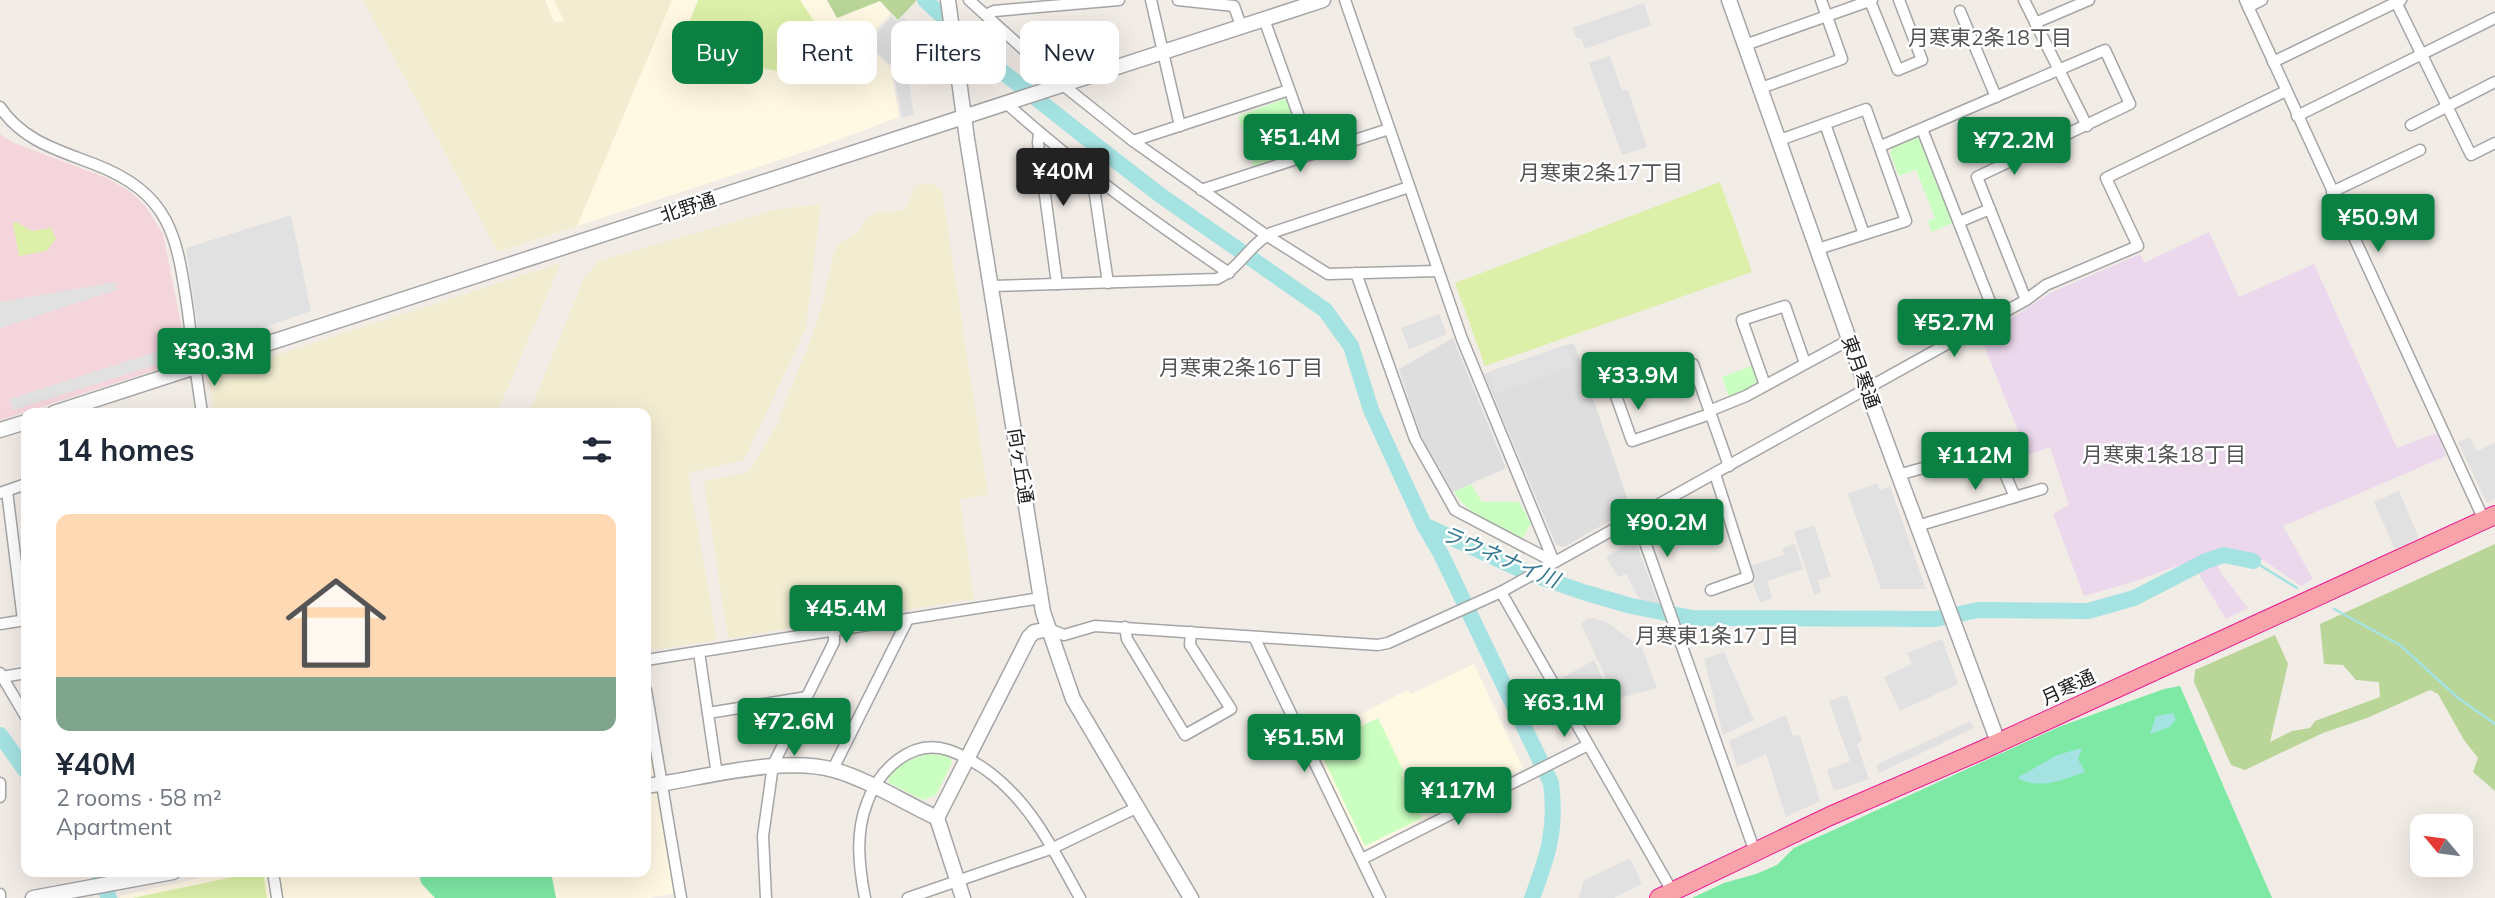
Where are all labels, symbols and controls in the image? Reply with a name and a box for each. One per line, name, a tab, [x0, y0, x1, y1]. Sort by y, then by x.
chip: Buy	[672, 21, 763, 84]
chip: Rent	[777, 21, 877, 84]
chip: Filters	[891, 21, 1006, 84]
chip: New	[1020, 21, 1119, 84]
district label: 月寒東2条18丁目	[1908, 24, 2072, 50]
pin: ¥51.4M	[1243, 114, 1357, 174]
pin: ¥72.2M	[1957, 118, 2071, 177]
text: ¥51.4M	[1260, 122, 1340, 151]
text: ¥72.2M	[1974, 125, 2054, 154]
pin: ¥40M	[1022, 148, 1104, 208]
text: ¥40M	[1032, 156, 1094, 185]
district label: 月寒東2条17丁目	[1519, 159, 1683, 185]
street label: 北野通	[657, 187, 719, 227]
pin: ¥50.9M	[2321, 194, 2435, 254]
text: ¥50.9M	[2338, 202, 2418, 231]
pin: ¥52.7M	[1897, 300, 2011, 359]
text: ¥52.7M	[1914, 307, 1994, 336]
pin: ¥30.3M	[157, 328, 271, 388]
street label: 東月寒通	[1837, 332, 1885, 412]
text: ¥30.3M	[174, 336, 254, 365]
pin: ¥33.9M	[1581, 352, 1695, 412]
district label: 月寒東2条16丁目	[1159, 354, 1323, 380]
text: ¥33.9M	[1598, 360, 1678, 389]
street label: 向ヶ丘通	[1003, 427, 1039, 505]
text: 14 homes	[56, 431, 195, 469]
icon: filters	[578, 431, 616, 469]
pin: ¥112M	[1926, 433, 2024, 492]
text: ¥112M	[1937, 440, 2013, 469]
district label: 月寒東1条18丁目	[2082, 441, 2246, 467]
pin: ¥90.2M	[1610, 500, 1724, 559]
text: ¥90.2M	[1627, 507, 1707, 536]
water label: ラウネナイ川	[1437, 519, 1565, 593]
icon: home	[273, 560, 399, 686]
pin: ¥45.4M	[789, 586, 903, 645]
text: ¥45.4M	[806, 593, 886, 622]
district label: 月寒東1条17丁目	[1635, 622, 1799, 648]
street label: 月寒通	[2037, 664, 2099, 710]
pin: ¥63.1M	[1507, 680, 1621, 739]
text: ¥63.1M	[1524, 687, 1604, 716]
pin: ¥72.6M	[737, 698, 851, 758]
text: ¥72.6M	[754, 706, 834, 735]
pin: ¥51.5M	[1247, 714, 1361, 774]
text: ¥51.5M	[1264, 722, 1344, 751]
text: ¥40M	[56, 745, 136, 783]
pin: ¥117M	[1409, 768, 1507, 827]
text: ¥117M	[1420, 775, 1496, 804]
text: 2 rooms · 58 m²	[56, 783, 222, 812]
text: Apartment	[56, 812, 172, 841]
north arrow	[2410, 814, 2473, 877]
map controls	[2410, 814, 2473, 877]

